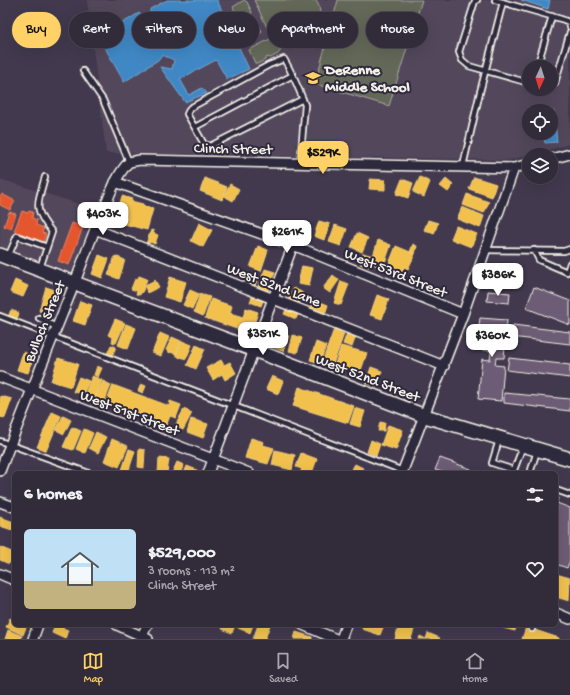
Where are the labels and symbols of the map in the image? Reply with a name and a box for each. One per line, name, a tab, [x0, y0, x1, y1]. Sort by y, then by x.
north arrow	[522, 60, 558, 96]
place label: DeRenne Middle School	[323, 62, 411, 97]
school or university icon: DeRenne Middle School	[304, 69, 322, 87]
street label: Clinch Street	[194, 140, 274, 160]
pin: $529K	[295, 141, 351, 175]
pin: $403K	[75, 202, 131, 236]
pin: $261K	[259, 220, 315, 254]
street label: West 53rd Street	[341, 245, 451, 303]
street label: West 52nd Lane	[224, 260, 323, 312]
pin: $386K	[470, 263, 526, 297]
street label: Bulloch Street	[21, 277, 71, 366]
pin: $351K	[235, 322, 291, 356]
pin: $360K	[464, 324, 520, 358]
street label: West 52nd Street	[313, 351, 424, 408]
street label: West 51st Street	[77, 387, 183, 442]

